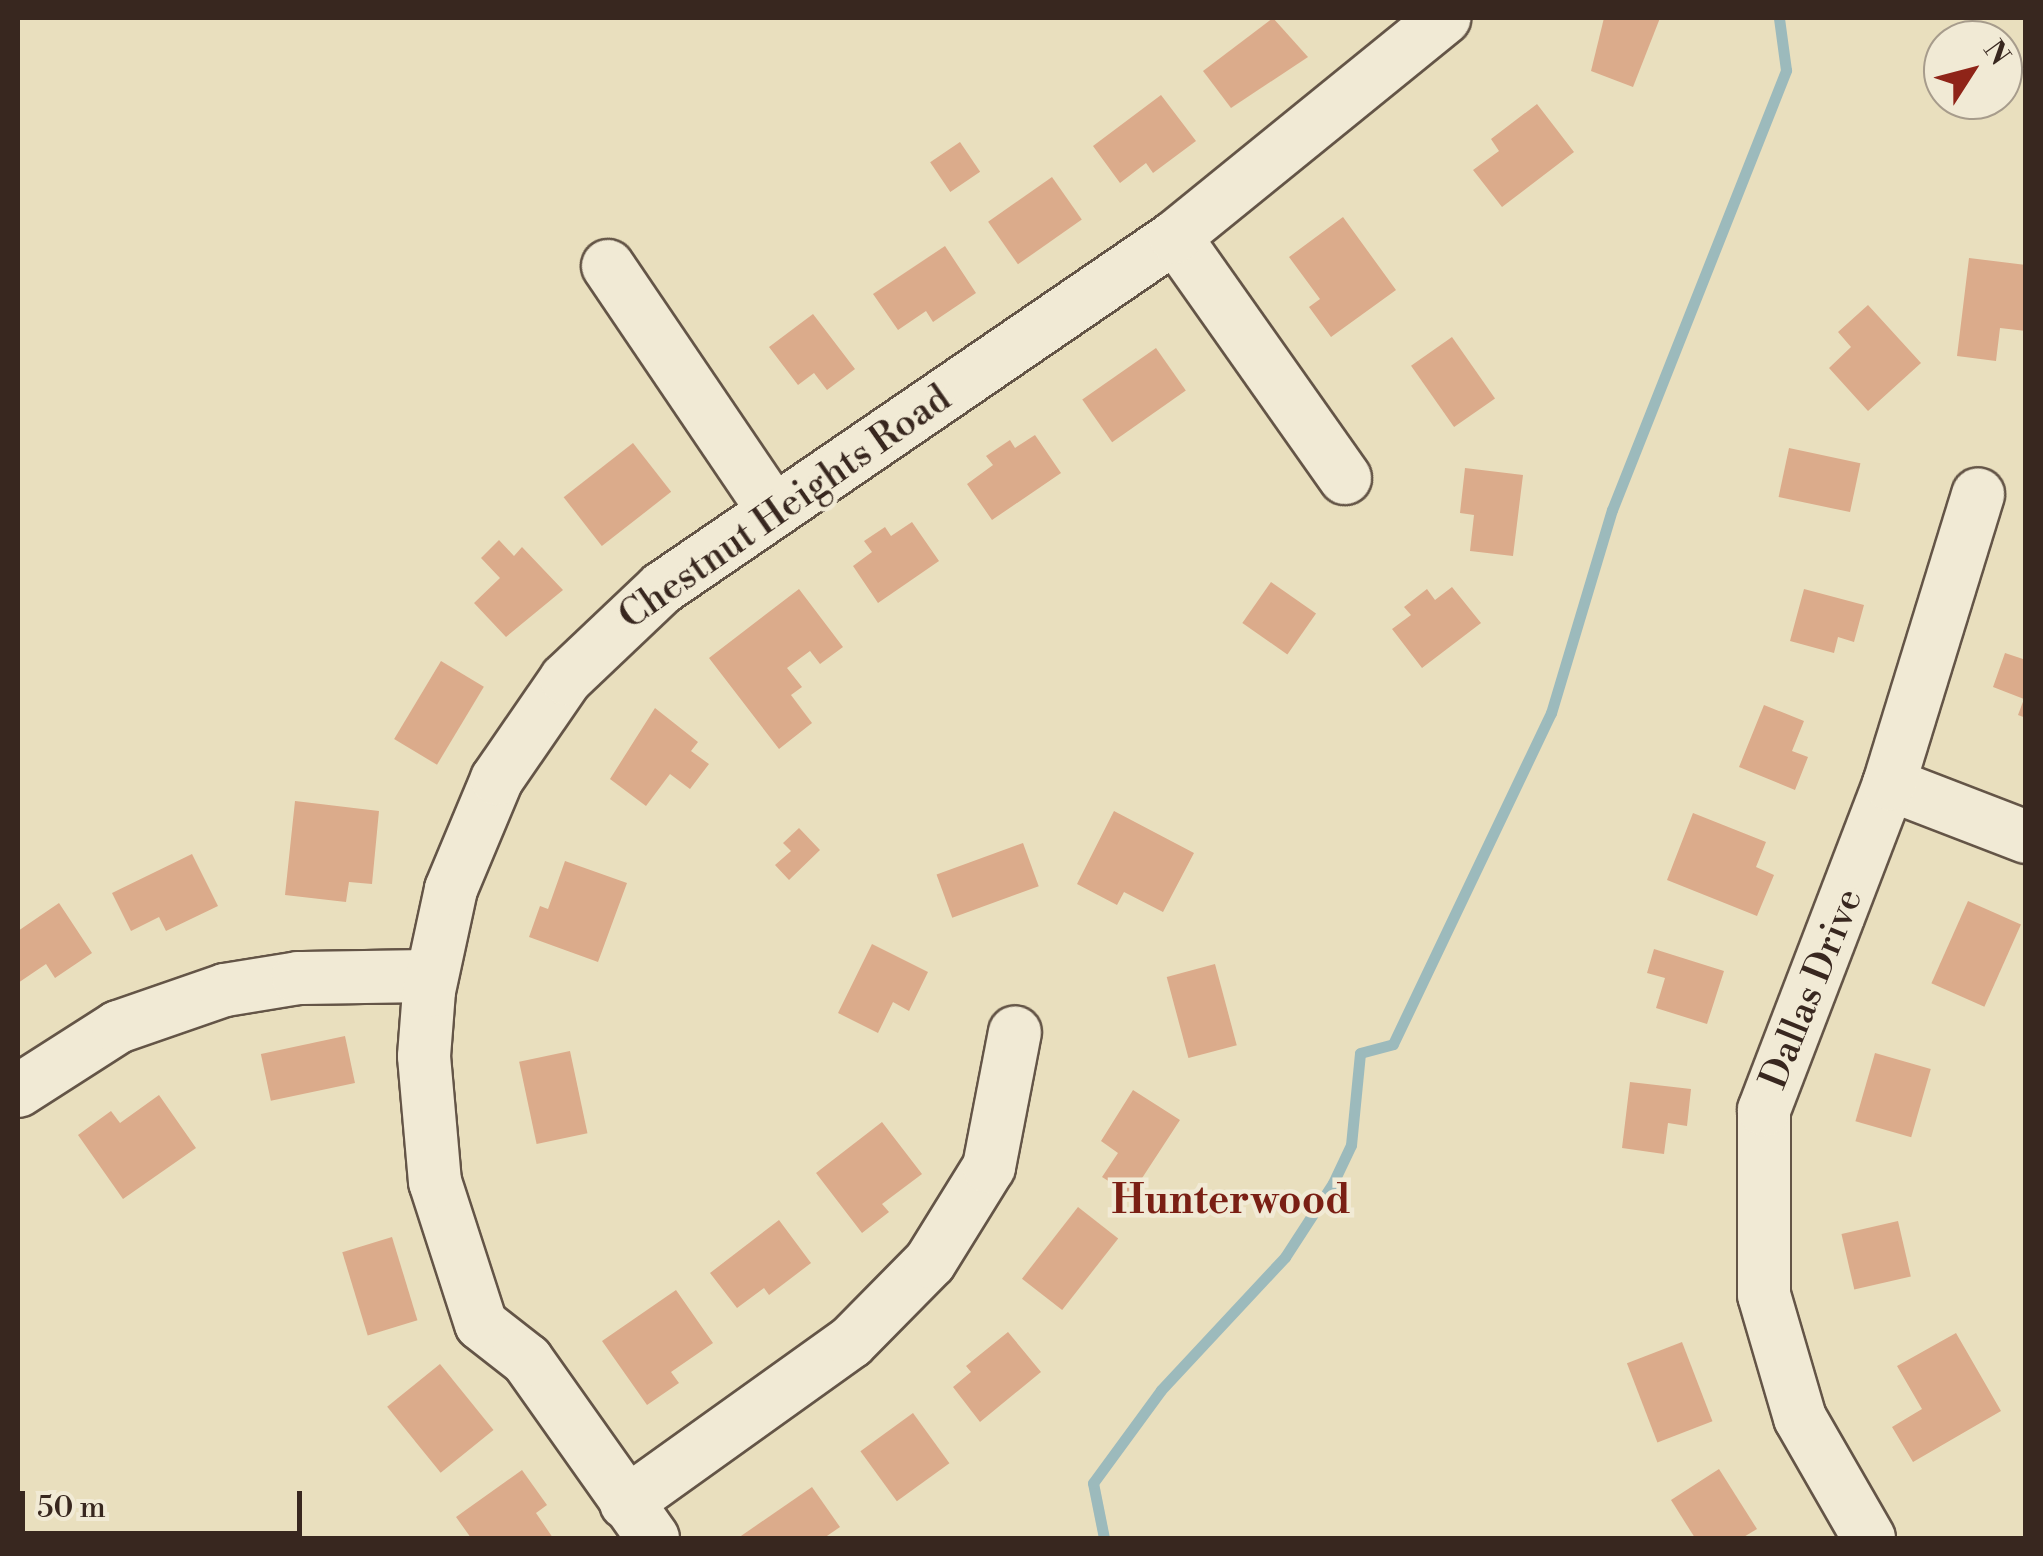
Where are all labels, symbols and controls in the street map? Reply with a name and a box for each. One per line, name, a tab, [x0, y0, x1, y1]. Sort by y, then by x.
north arrow	[1923, 20, 2023, 120]
text: N	[1975, 34, 2017, 72]
street label: Chestnut Heights Road	[610, 376, 960, 640]
street label: Dallas Drive	[1751, 882, 1873, 1096]
district label: Hunterwood	[1112, 1177, 1350, 1225]
scale bar	[25, 1471, 308, 1533]
text: 50 m	[37, 1489, 106, 1527]

